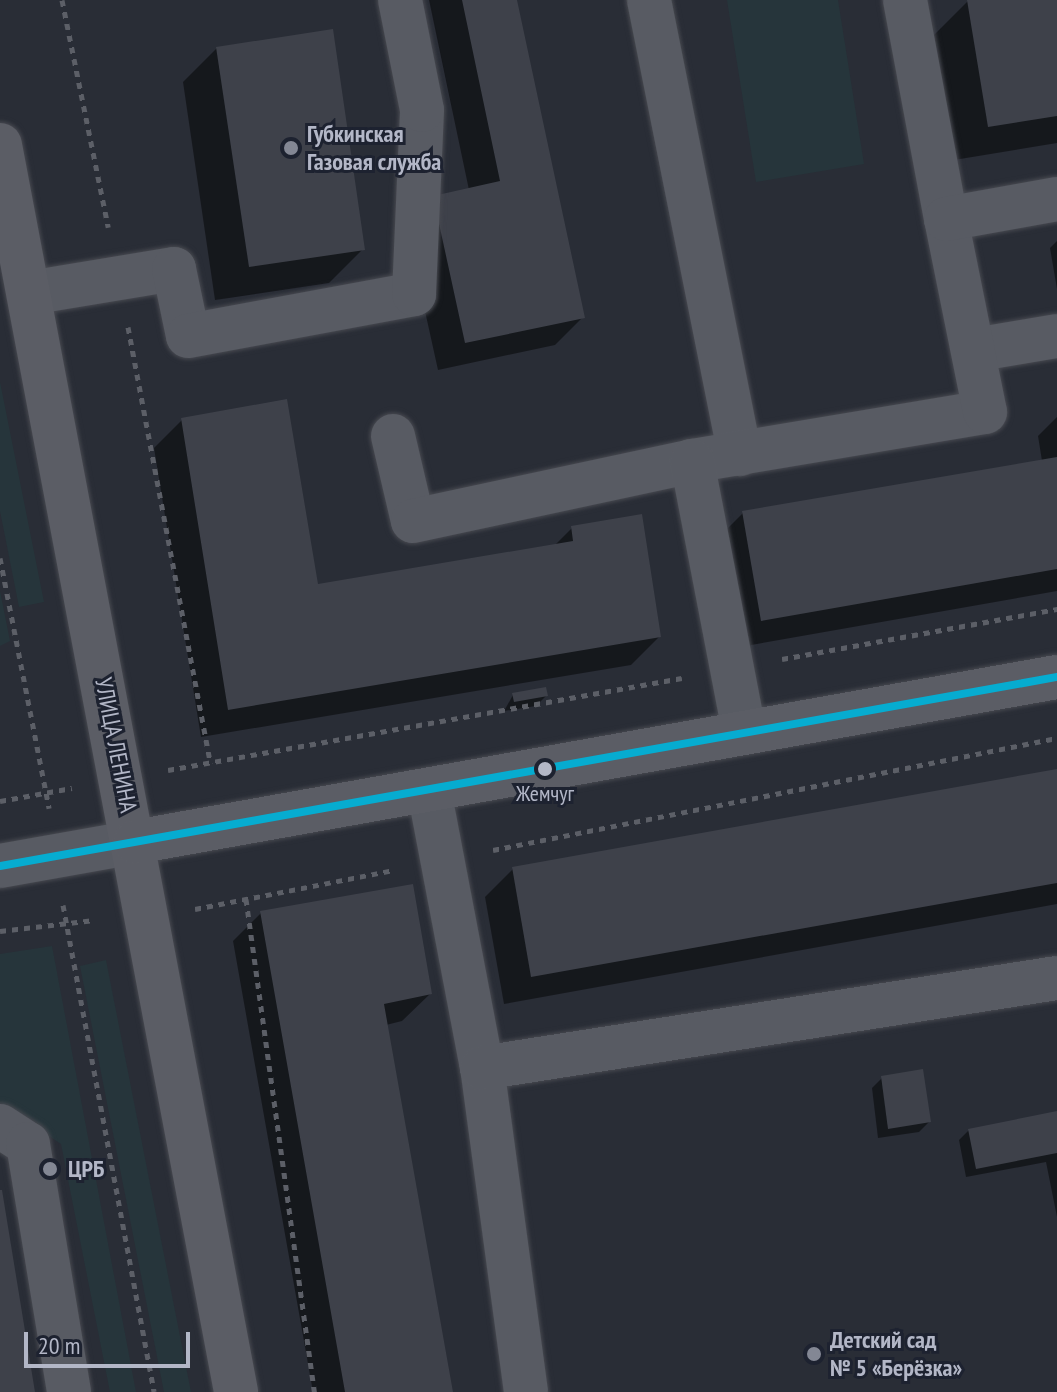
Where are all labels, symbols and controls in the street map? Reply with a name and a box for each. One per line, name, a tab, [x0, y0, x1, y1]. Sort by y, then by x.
place label: Губкинская Газовая служба	[307, 120, 441, 176]
marker: Губкинская Газовая служба	[282, 139, 300, 157]
street label: УЛИЦА ЛЕНИНА	[89, 675, 143, 815]
marker: Жемчуг	[537, 761, 553, 777]
place label: Жемчуг	[516, 781, 574, 807]
place label: ЦРБ	[68, 1155, 104, 1183]
marker: ЦРБ	[39, 1158, 61, 1180]
scale bar	[28, 1316, 194, 1366]
place label: Детский сад № 5 «Берёзка»	[830, 1326, 962, 1382]
text: 20 m	[38, 1330, 80, 1361]
marker: Детский сад № 5 «Берёзка»	[805, 1345, 823, 1363]

